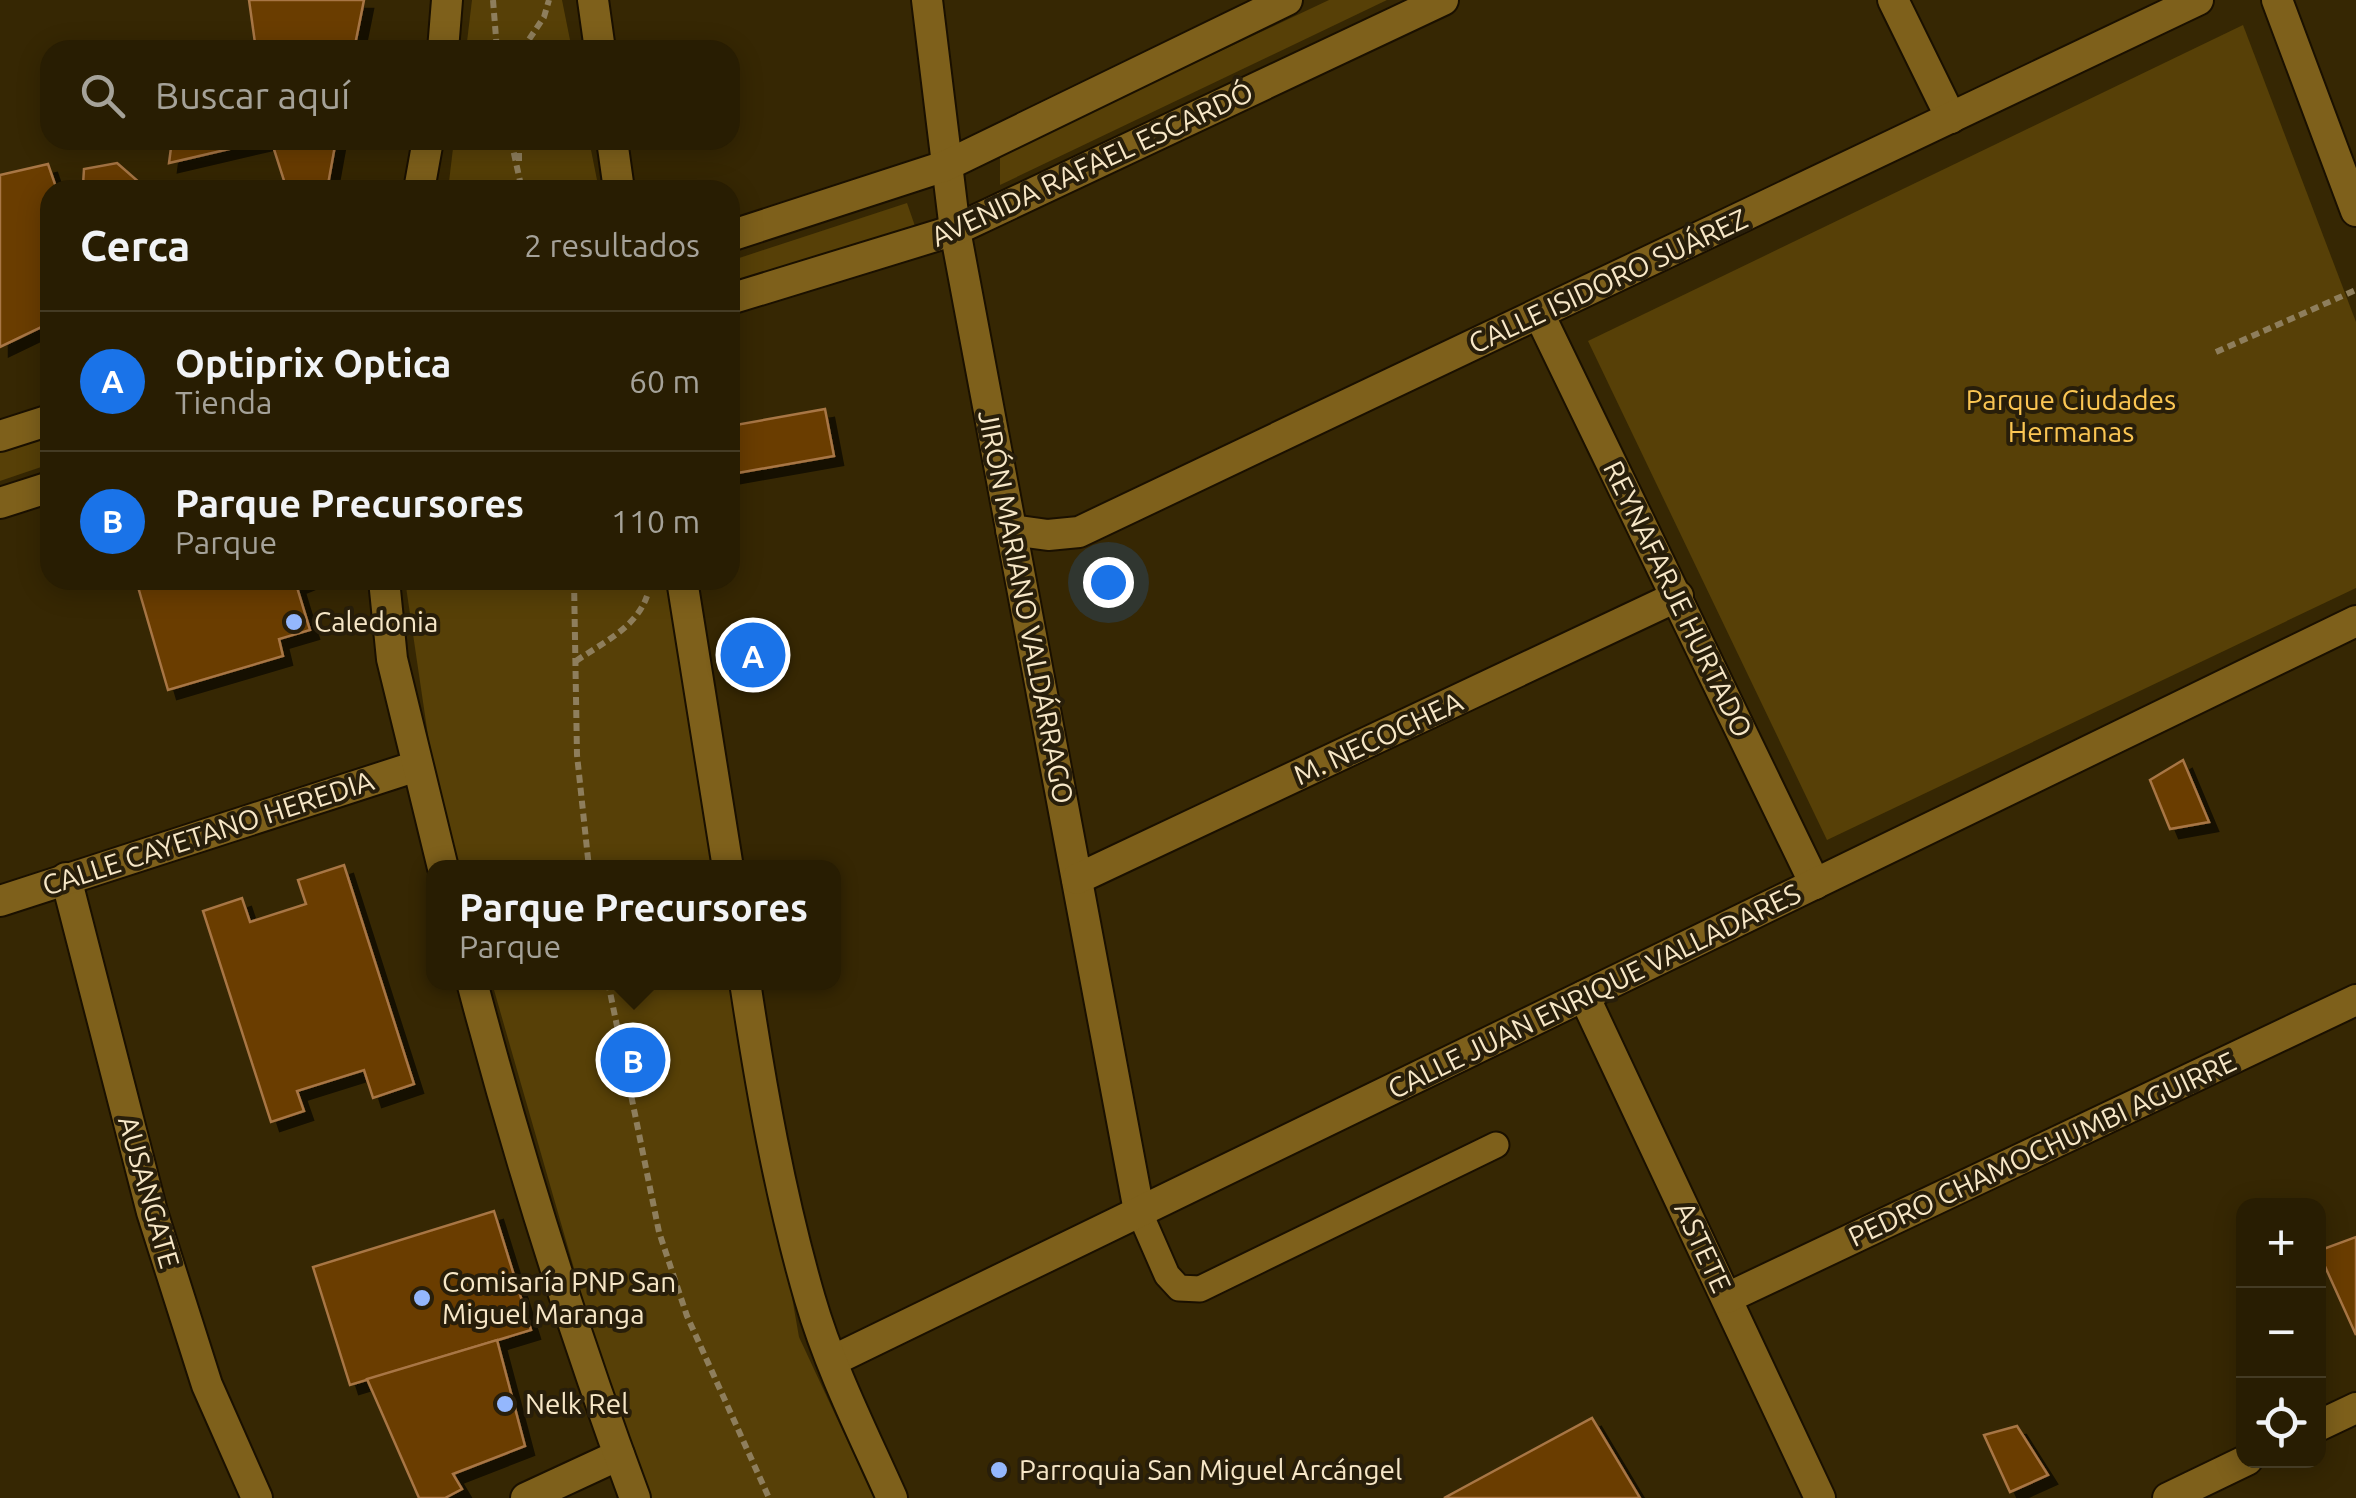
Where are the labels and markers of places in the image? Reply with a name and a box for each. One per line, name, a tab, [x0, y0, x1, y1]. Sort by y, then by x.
place label: Caledonia	[314, 606, 438, 637]
marker: Caledonia	[283, 611, 305, 633]
pin: A	[720, 618, 786, 692]
pin: B	[600, 1022, 666, 1098]
place label: Comisaría PNP San Miguel Maranga	[442, 1266, 676, 1329]
marker: Comisaría PNP San Miguel Maranga	[411, 1287, 433, 1309]
place label: Nelk Rel	[525, 1388, 629, 1419]
marker: Nelk Rel	[494, 1393, 516, 1415]
place label: Parroquia San Miguel Arcángel	[1019, 1454, 1402, 1485]
marker: Parroquia San Miguel Arcángel	[988, 1459, 1010, 1481]

